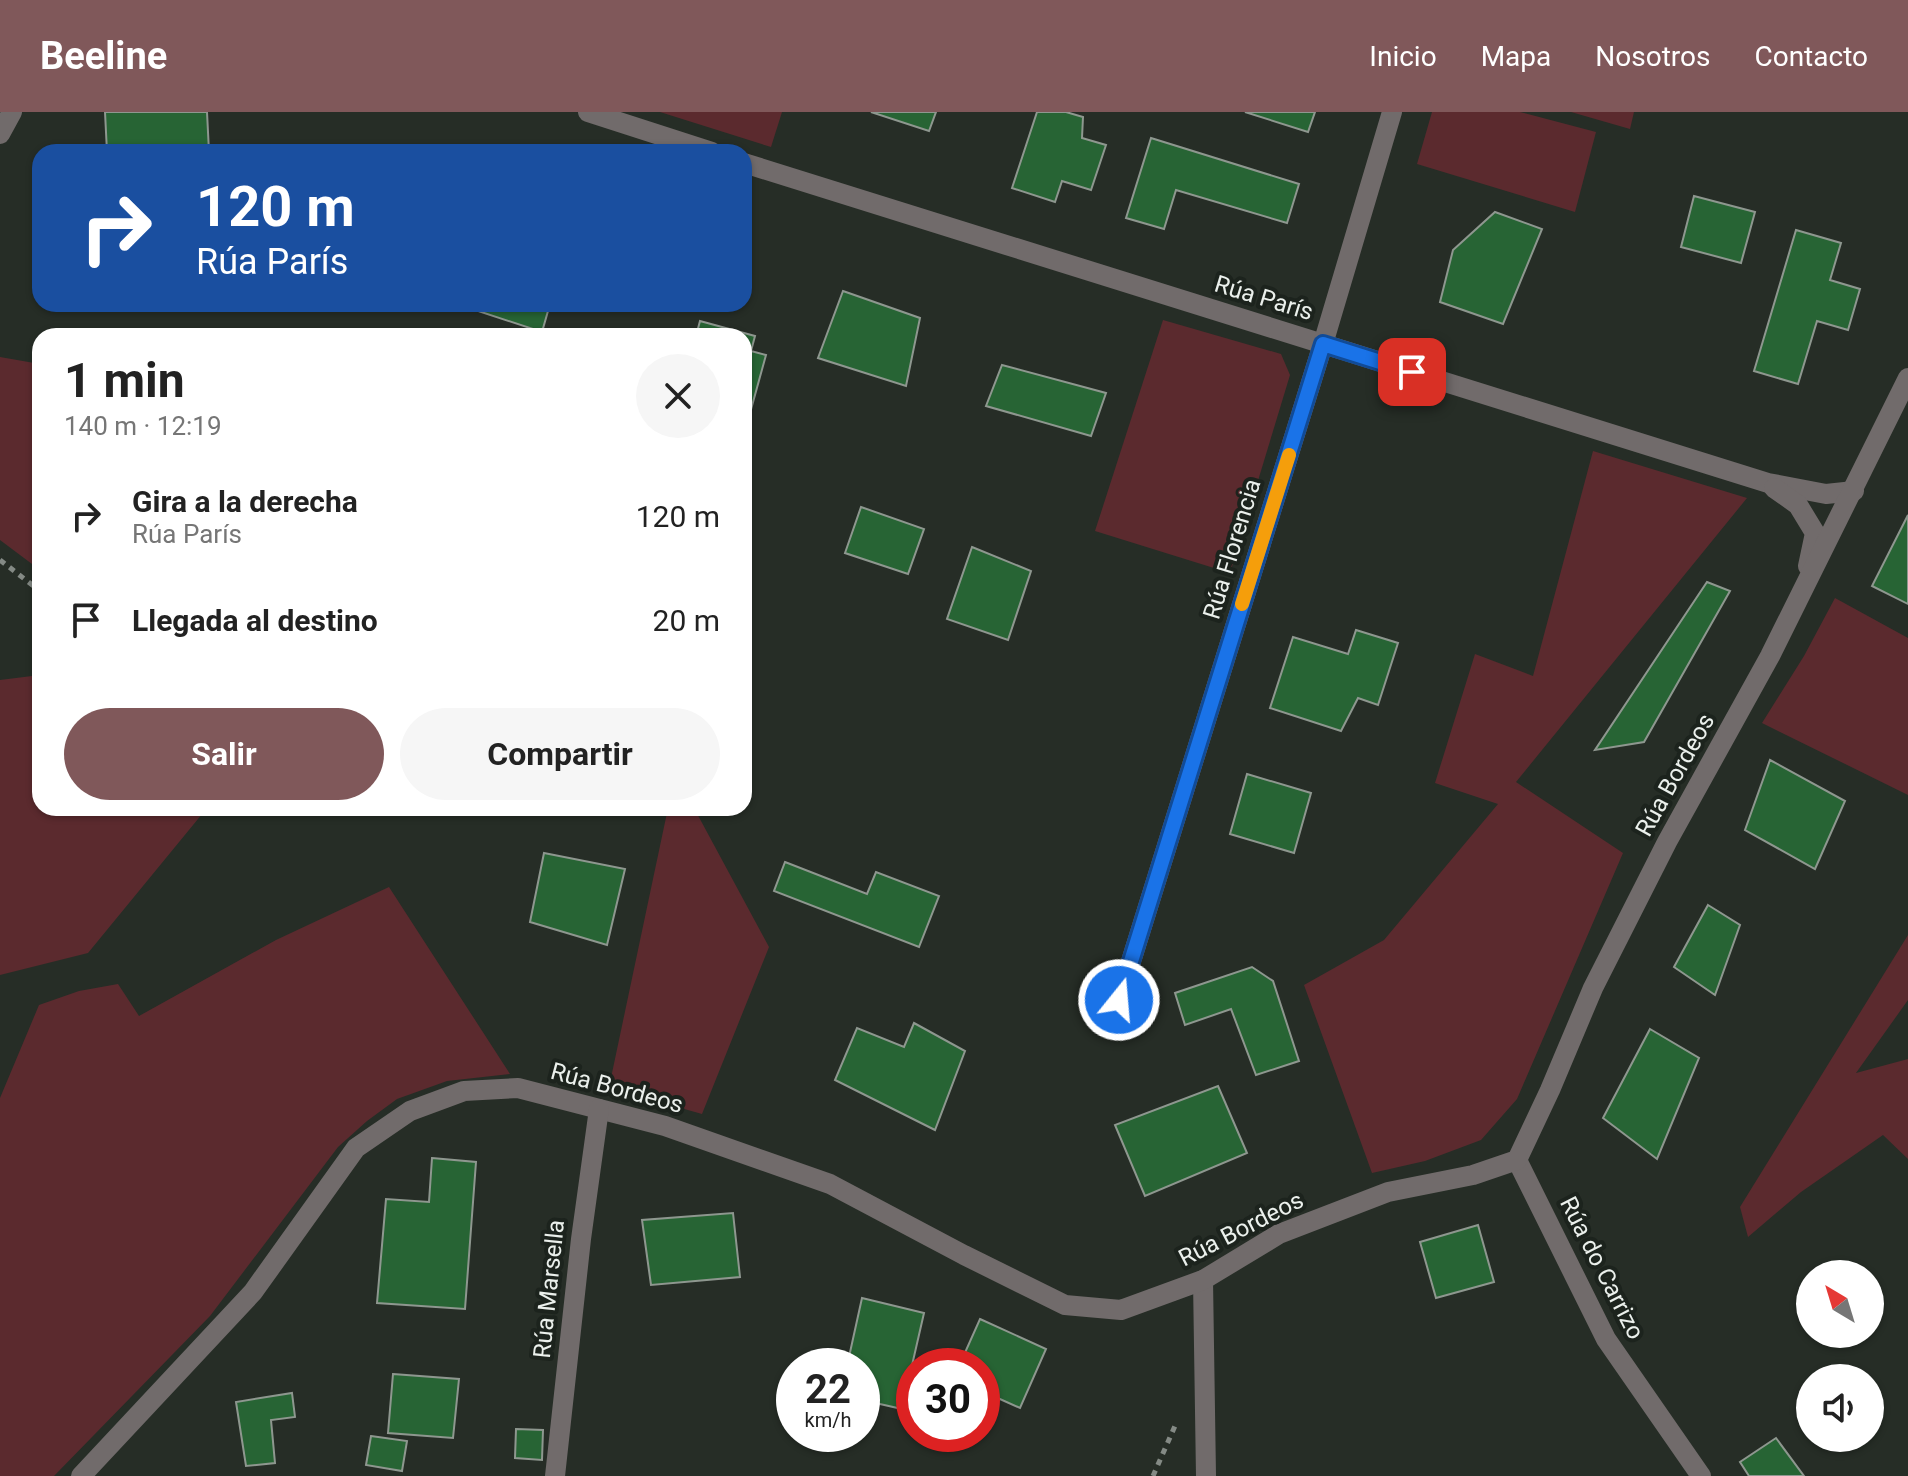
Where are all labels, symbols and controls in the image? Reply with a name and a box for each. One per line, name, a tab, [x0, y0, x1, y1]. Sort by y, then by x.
text: Beeline	[40, 34, 167, 78]
text: Inicio	[1369, 40, 1437, 73]
text: Mapa	[1481, 40, 1551, 73]
text: Nosotros	[1595, 40, 1710, 73]
text: Contacto	[1754, 40, 1868, 73]
text: 120 m	[196, 174, 355, 240]
icon: right	[64, 176, 168, 280]
text: Rúa París	[196, 241, 348, 283]
street label: Rúa París	[1211, 270, 1317, 326]
pin	[1378, 338, 1446, 406]
icon: arrive	[1390, 350, 1434, 394]
text: 1 min	[64, 352, 185, 409]
button: close	[636, 354, 720, 438]
text: 140 m · 12:19	[64, 411, 222, 441]
street label: Rúa Florencia	[1197, 475, 1267, 623]
text: Gira a la derecha	[132, 484, 358, 519]
icon: right	[64, 494, 108, 538]
text: 120 m	[636, 499, 720, 534]
text: Rúa París	[132, 519, 242, 549]
icon: arrive	[64, 598, 108, 642]
text: Llegada al destino	[132, 603, 378, 638]
text: 20 m	[653, 603, 720, 638]
button: Salir	[64, 708, 384, 800]
button: Compartir	[400, 708, 720, 800]
street label: Rúa Bordeos	[1630, 709, 1720, 841]
position arrow	[1077, 958, 1161, 1042]
street label: Rúa Bordeos	[548, 1057, 686, 1119]
street label: Rúa Bordeos	[1174, 1186, 1308, 1272]
street label: Rúa do Carrizo	[1554, 1192, 1650, 1344]
street label: Rúa Marsella	[528, 1218, 570, 1360]
north arrow	[1796, 1260, 1884, 1348]
map controls	[1796, 1260, 1884, 1452]
speed limit sign: 30	[896, 1348, 1000, 1452]
button: sound	[1796, 1364, 1884, 1452]
text: 22	[805, 1366, 851, 1413]
text: km/h	[805, 1408, 851, 1432]

